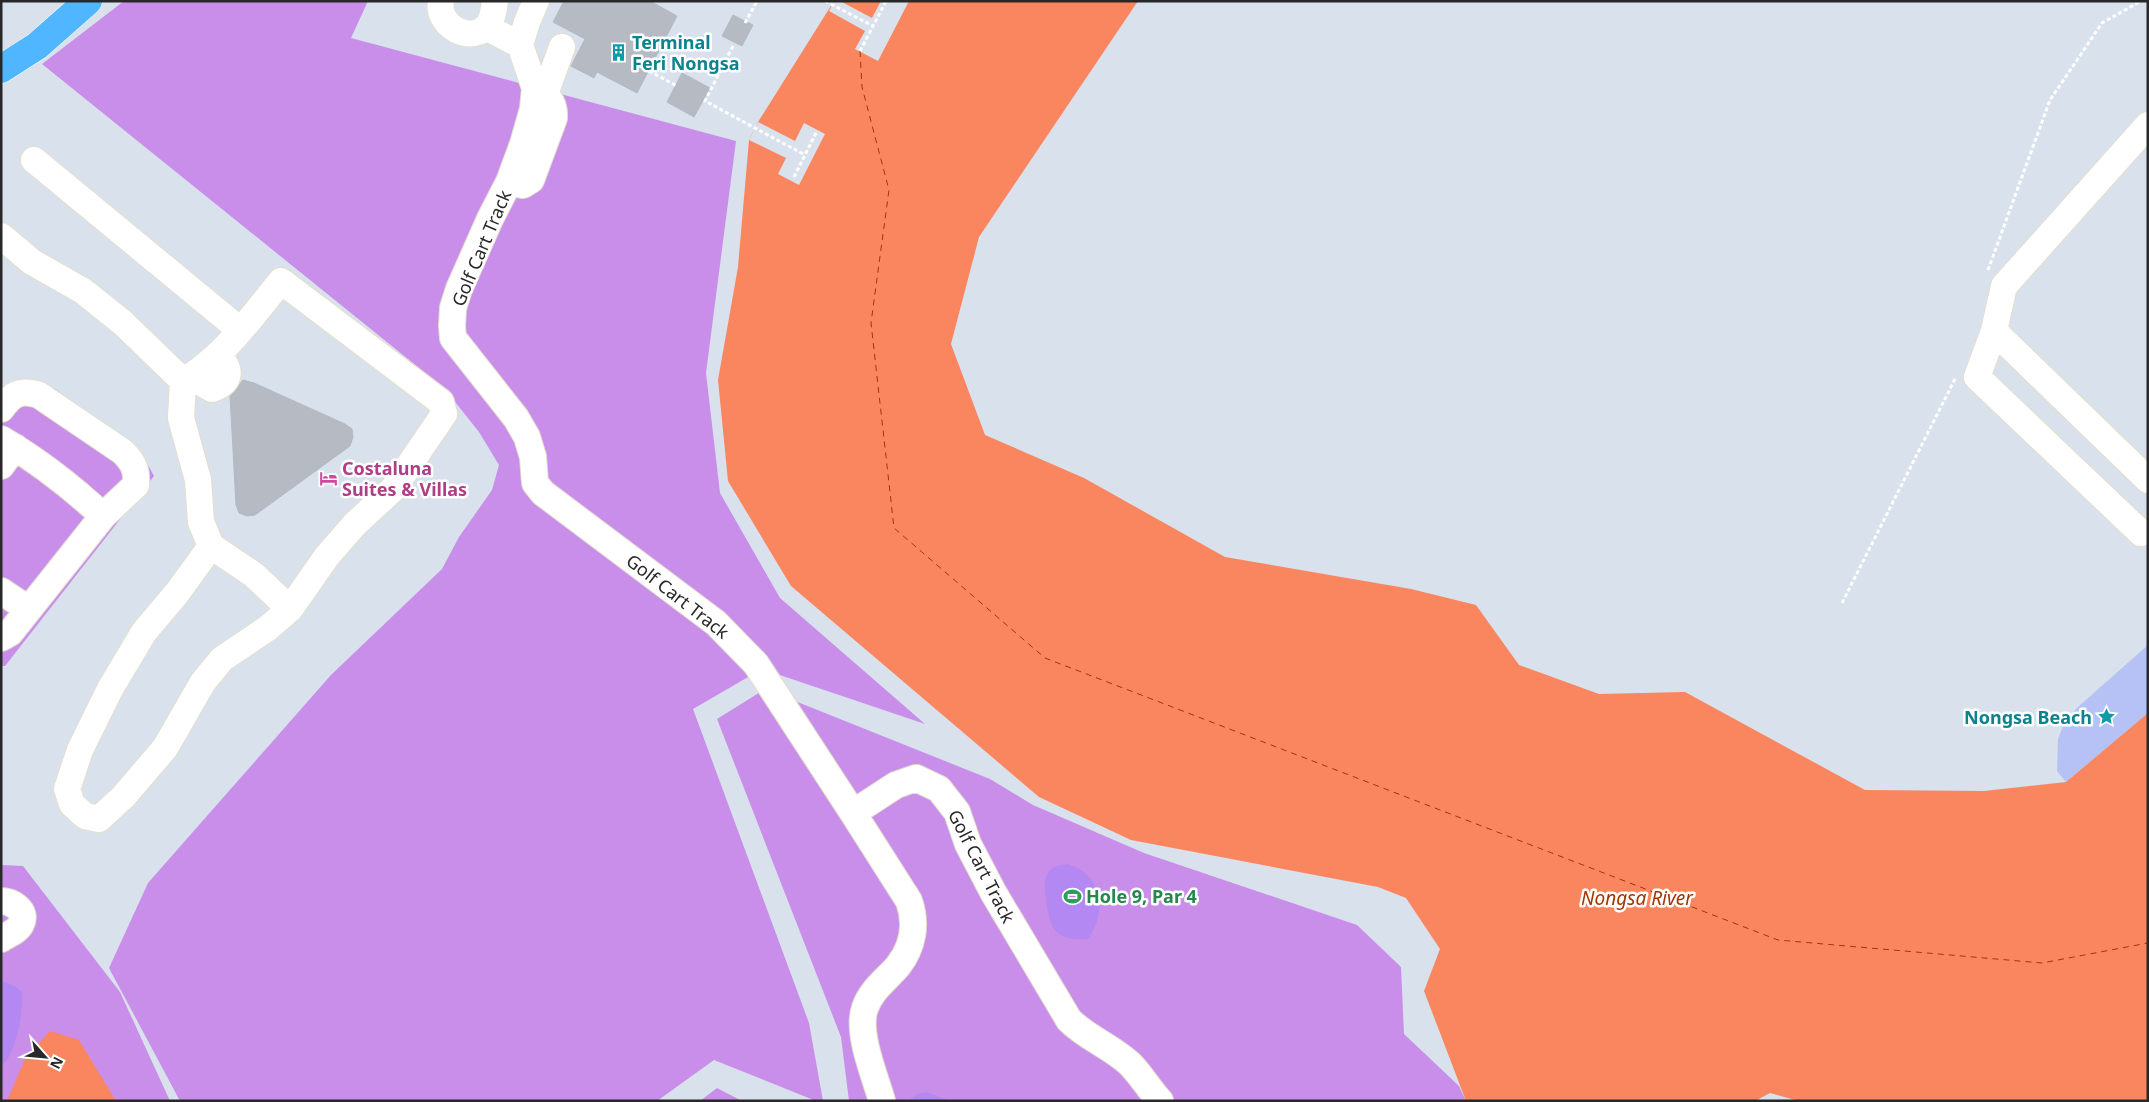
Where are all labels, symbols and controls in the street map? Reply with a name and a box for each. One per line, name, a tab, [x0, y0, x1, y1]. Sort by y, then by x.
place label: Terminal Feri Nongsa	[632, 30, 740, 75]
building icon: Terminal Feri Nongsa	[608, 42, 628, 62]
street label: Golf Cart Track	[446, 186, 516, 310]
place label: Costaluna Suites & Villas	[342, 456, 467, 501]
hotel icon: Costaluna Suites & Villas	[318, 468, 338, 488]
street label: Golf Cart Track	[622, 548, 735, 644]
place label: Nongsa Beach	[1964, 705, 2092, 729]
place icon: Nongsa Beach	[2096, 707, 2116, 727]
street label: Golf Cart Track	[943, 805, 1021, 927]
place label: Hole 9, Par 4	[1086, 884, 1197, 908]
water label: Nongsa River	[1581, 885, 1694, 911]
sports icon: Hole 9, Par 4	[1062, 886, 1082, 906]
north arrow	[20, 1032, 70, 1082]
text: N	[46, 1054, 68, 1073]

